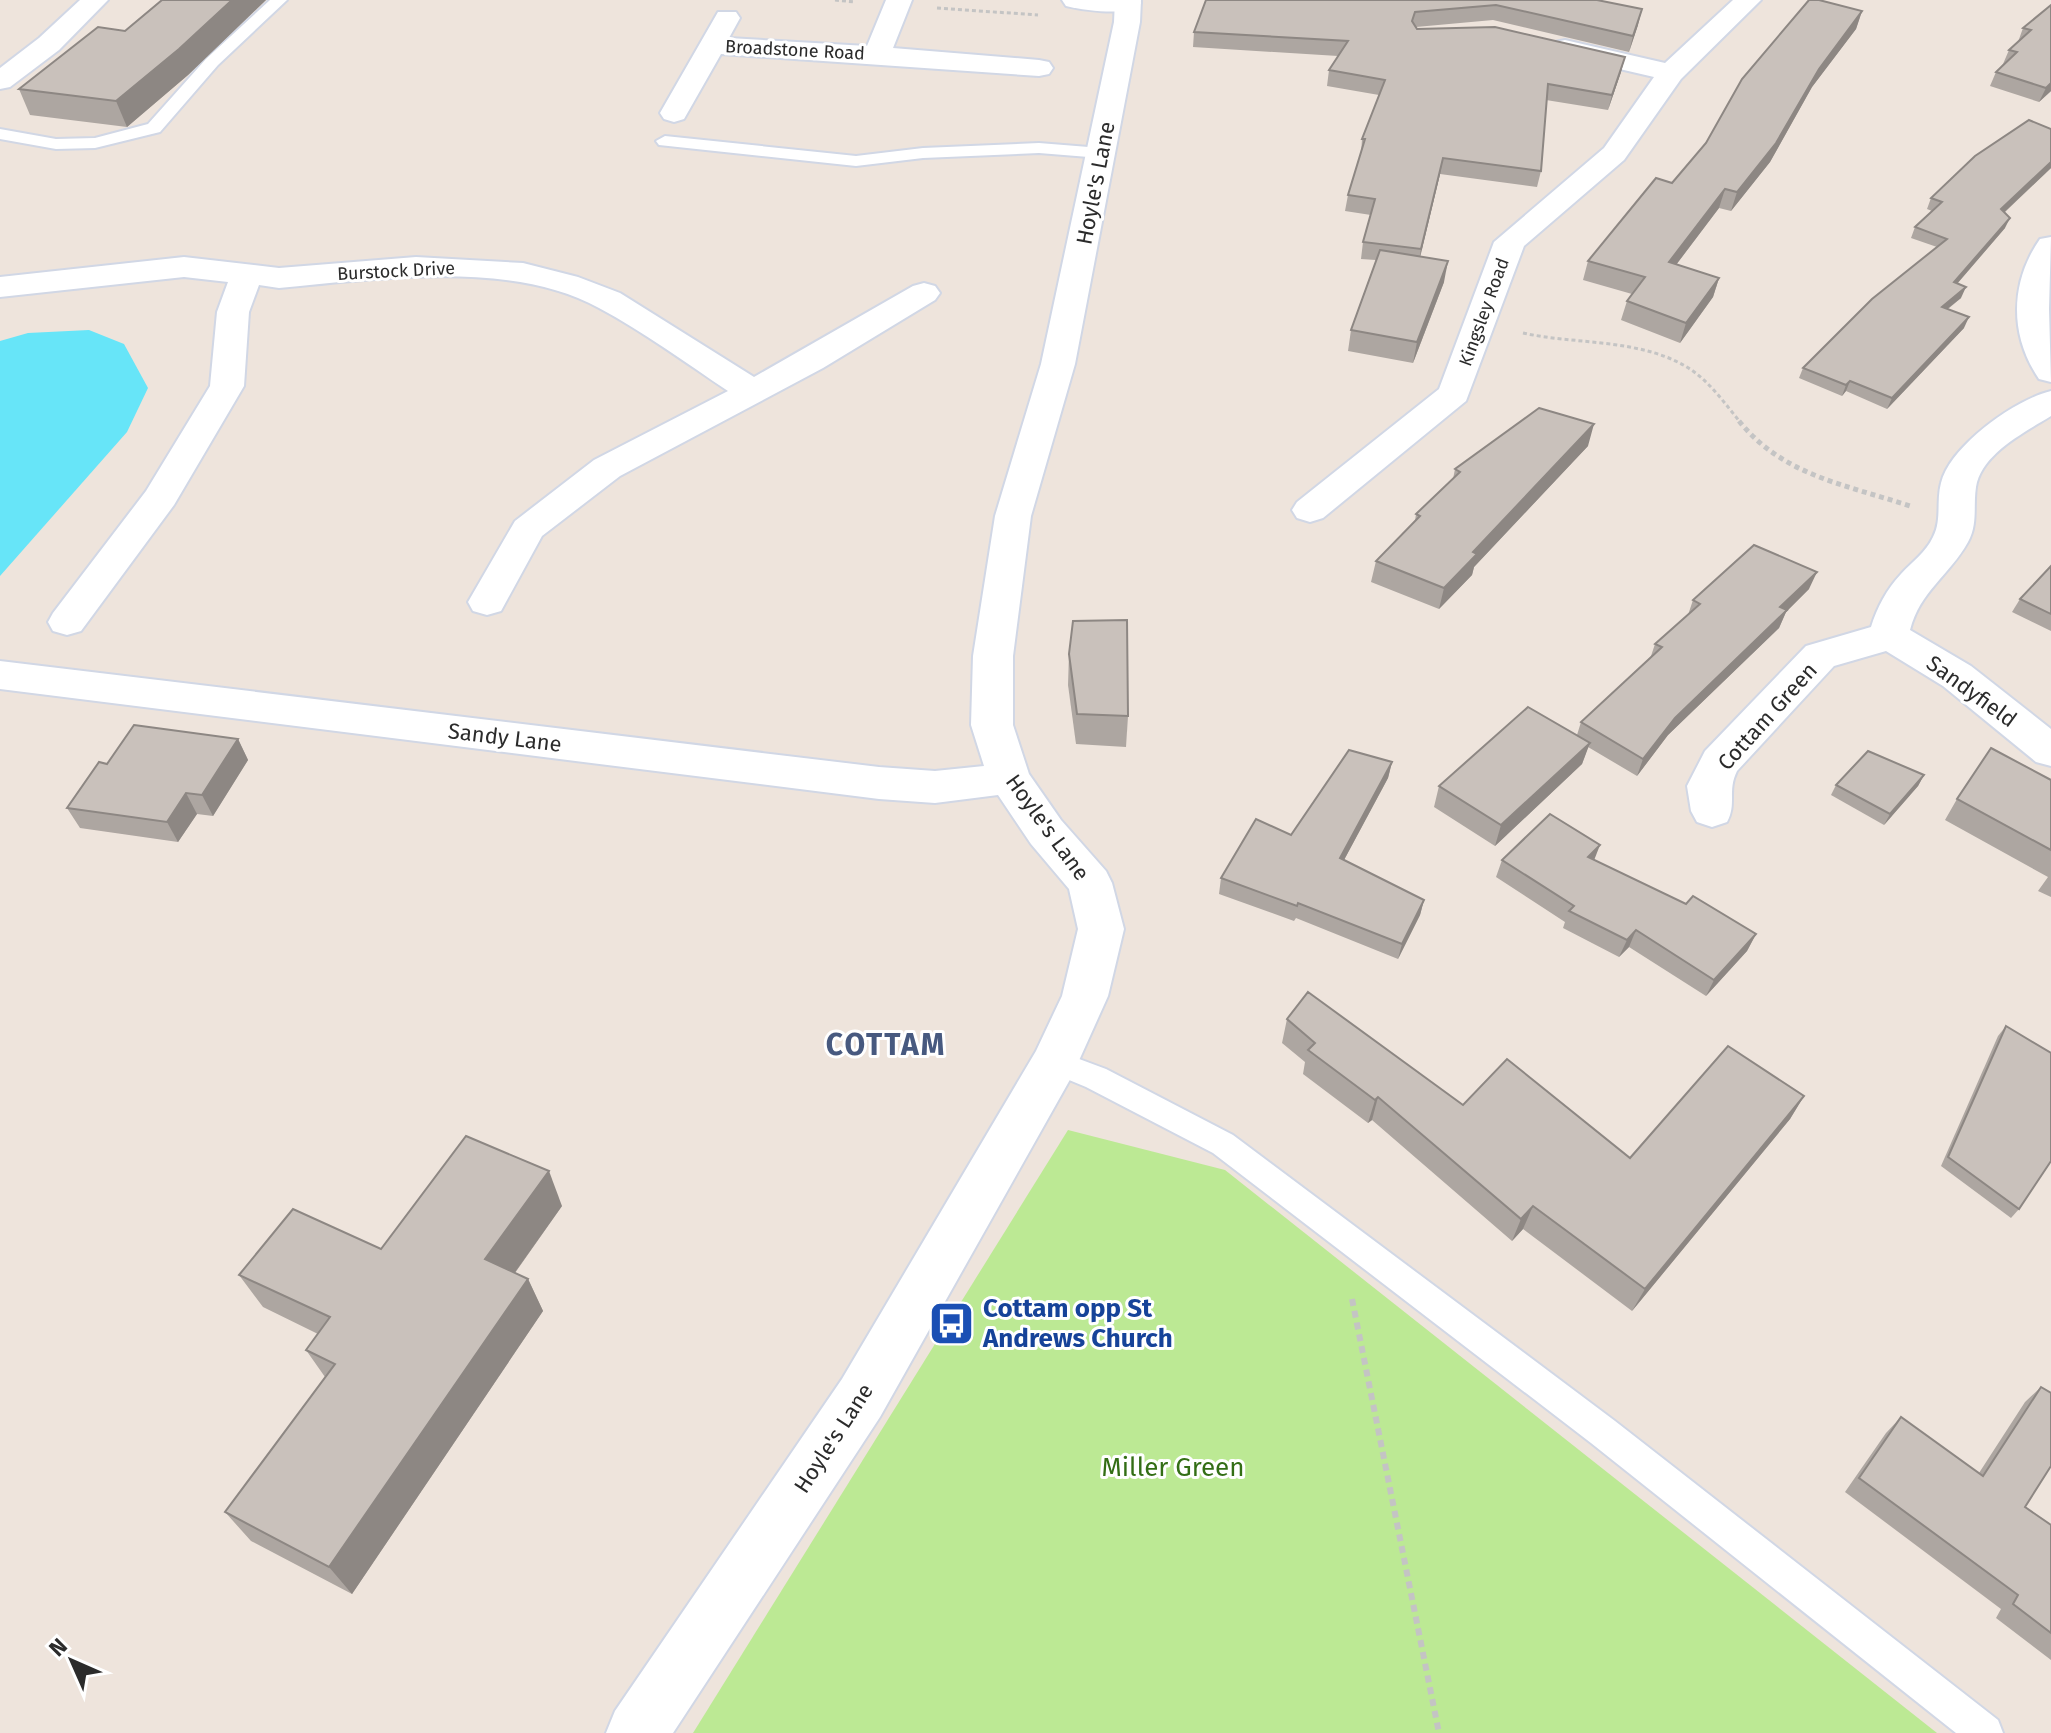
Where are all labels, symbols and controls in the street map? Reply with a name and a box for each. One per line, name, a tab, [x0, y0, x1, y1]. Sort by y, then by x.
street label: Broadstone Road	[725, 35, 865, 65]
street label: Hoyle's Lane	[1070, 119, 1121, 247]
street label: Kingsley Road	[1454, 255, 1514, 369]
street label: Burstock Drive	[336, 257, 456, 285]
street label: Sandyfield	[1921, 650, 2022, 733]
street label: Cottam Green	[1712, 657, 1823, 776]
street label: Sandy Lane	[447, 717, 563, 758]
street label: Hoyle's Lane	[1000, 769, 1095, 886]
district label: COTTAM	[826, 1027, 946, 1063]
place label: Cottam opp St Andrews Church	[982, 1293, 1173, 1354]
bus stop icon: Cottam opp St Andrews Church	[928, 1299, 976, 1347]
street label: Hoyle's Lane	[788, 1379, 879, 1498]
park label: Miller Green	[1101, 1452, 1245, 1483]
north arrow	[32, 1621, 112, 1701]
text: N	[44, 1633, 73, 1662]

